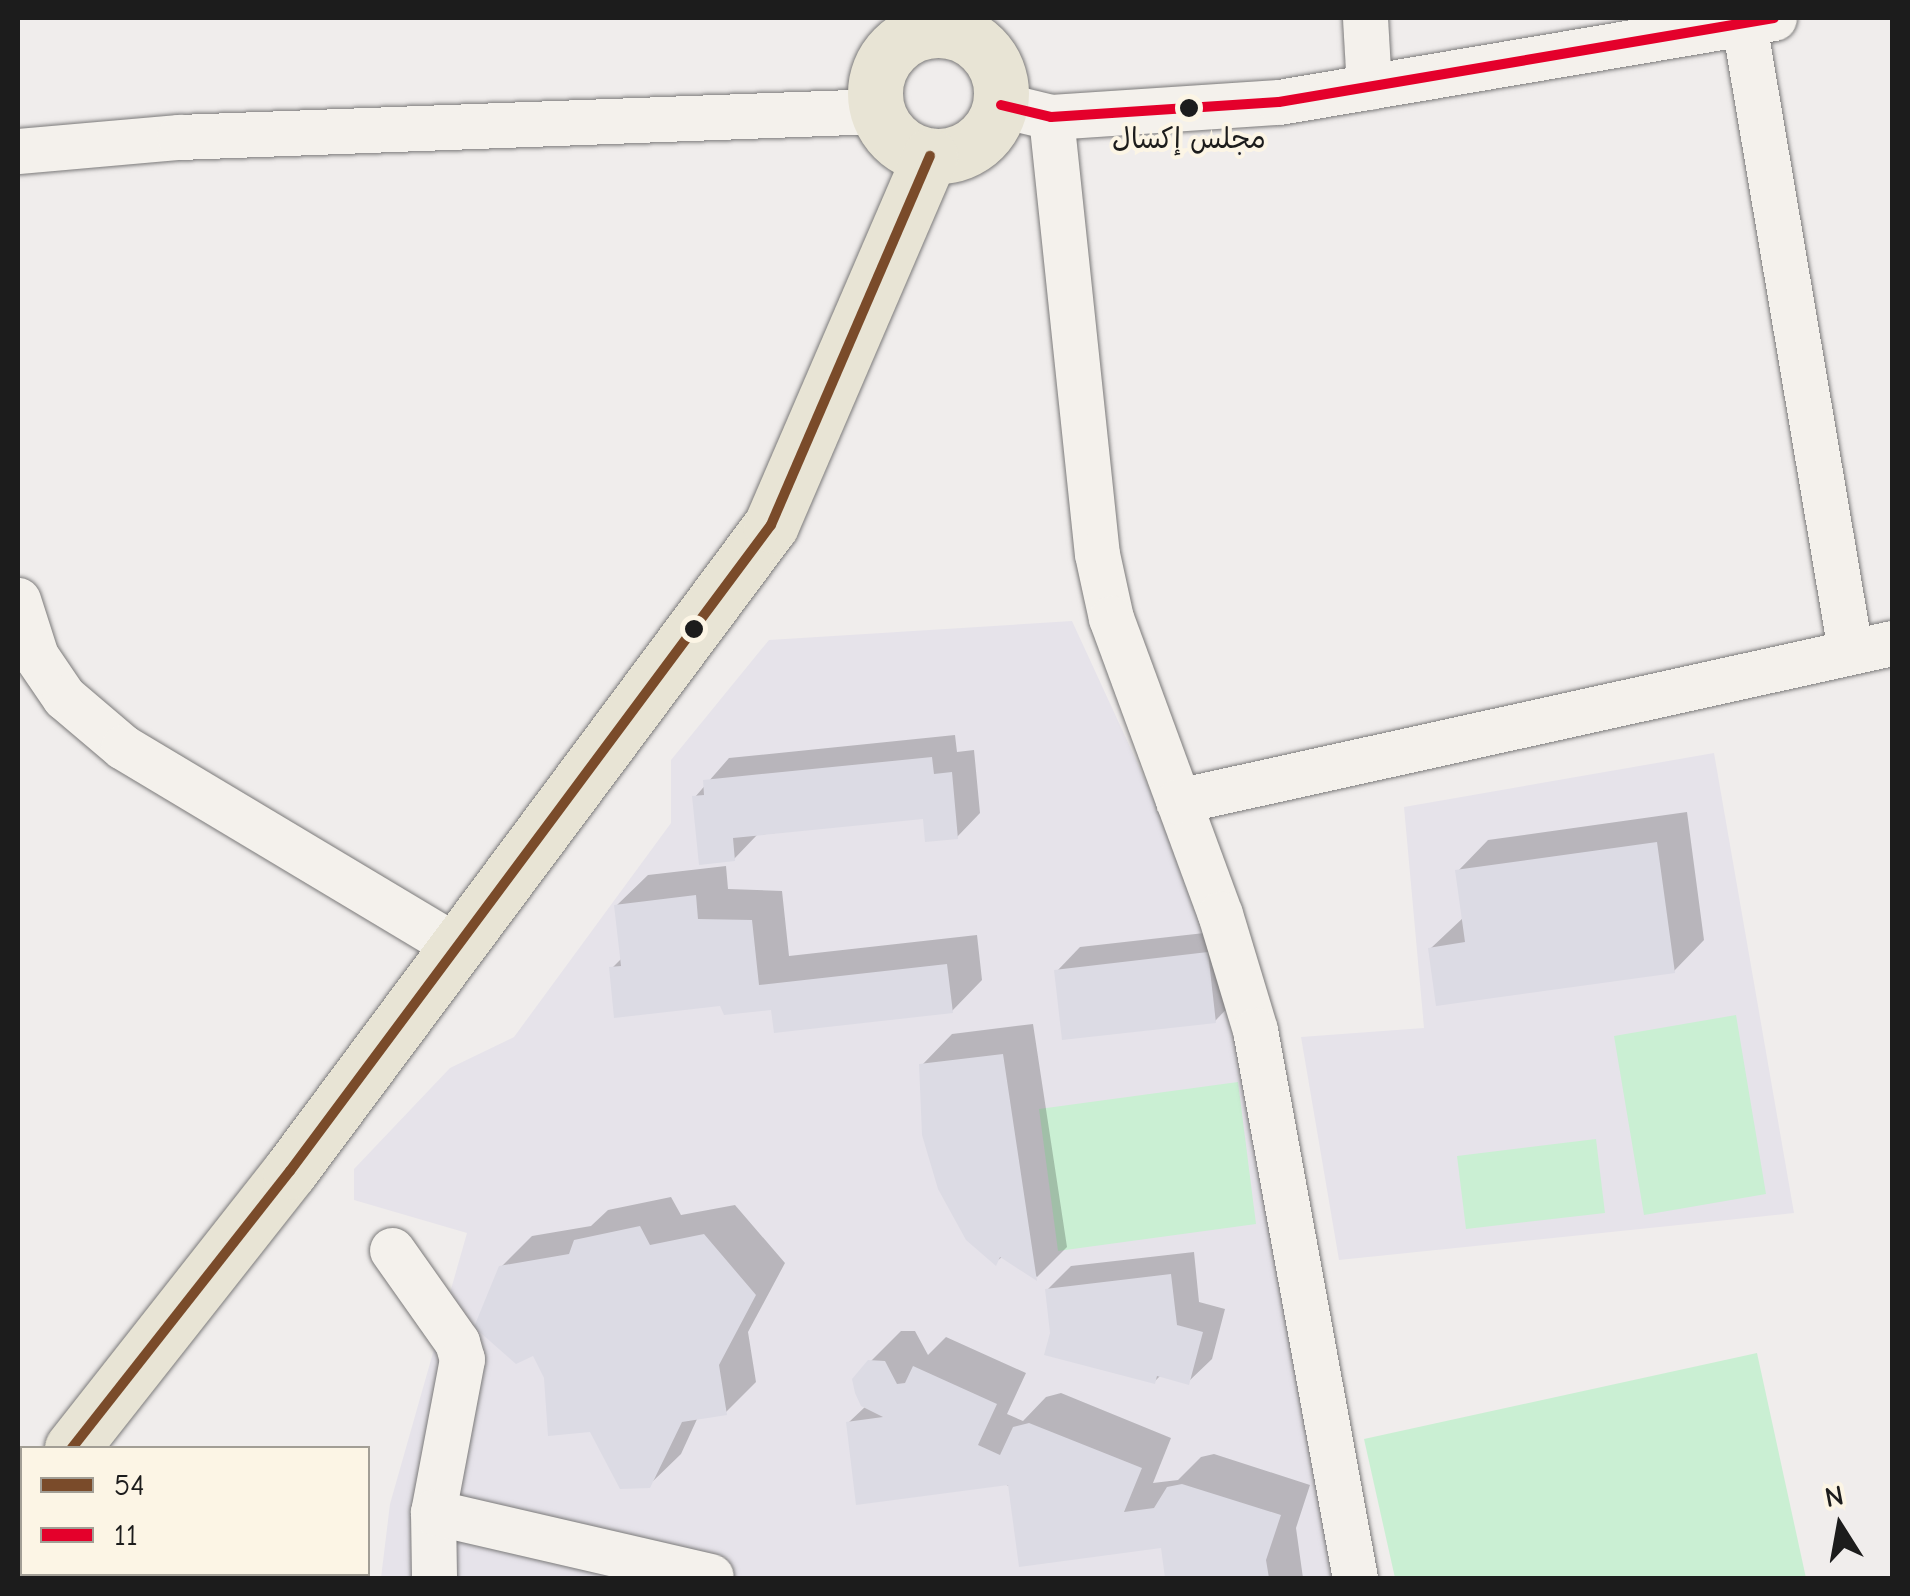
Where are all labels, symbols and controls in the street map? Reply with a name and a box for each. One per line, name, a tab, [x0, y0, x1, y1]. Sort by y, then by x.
marker: مجلس إكسال	[1179, 98, 1199, 118]
place label: مجلس إكسال	[1112, 122, 1266, 156]
unlabelled marker	[684, 619, 704, 639]
legend	[20, 1446, 370, 1576]
text: 54	[114, 1468, 145, 1503]
north arrow	[1790, 1476, 1890, 1576]
text: N	[1822, 1479, 1846, 1514]
text: 11	[114, 1518, 138, 1553]

